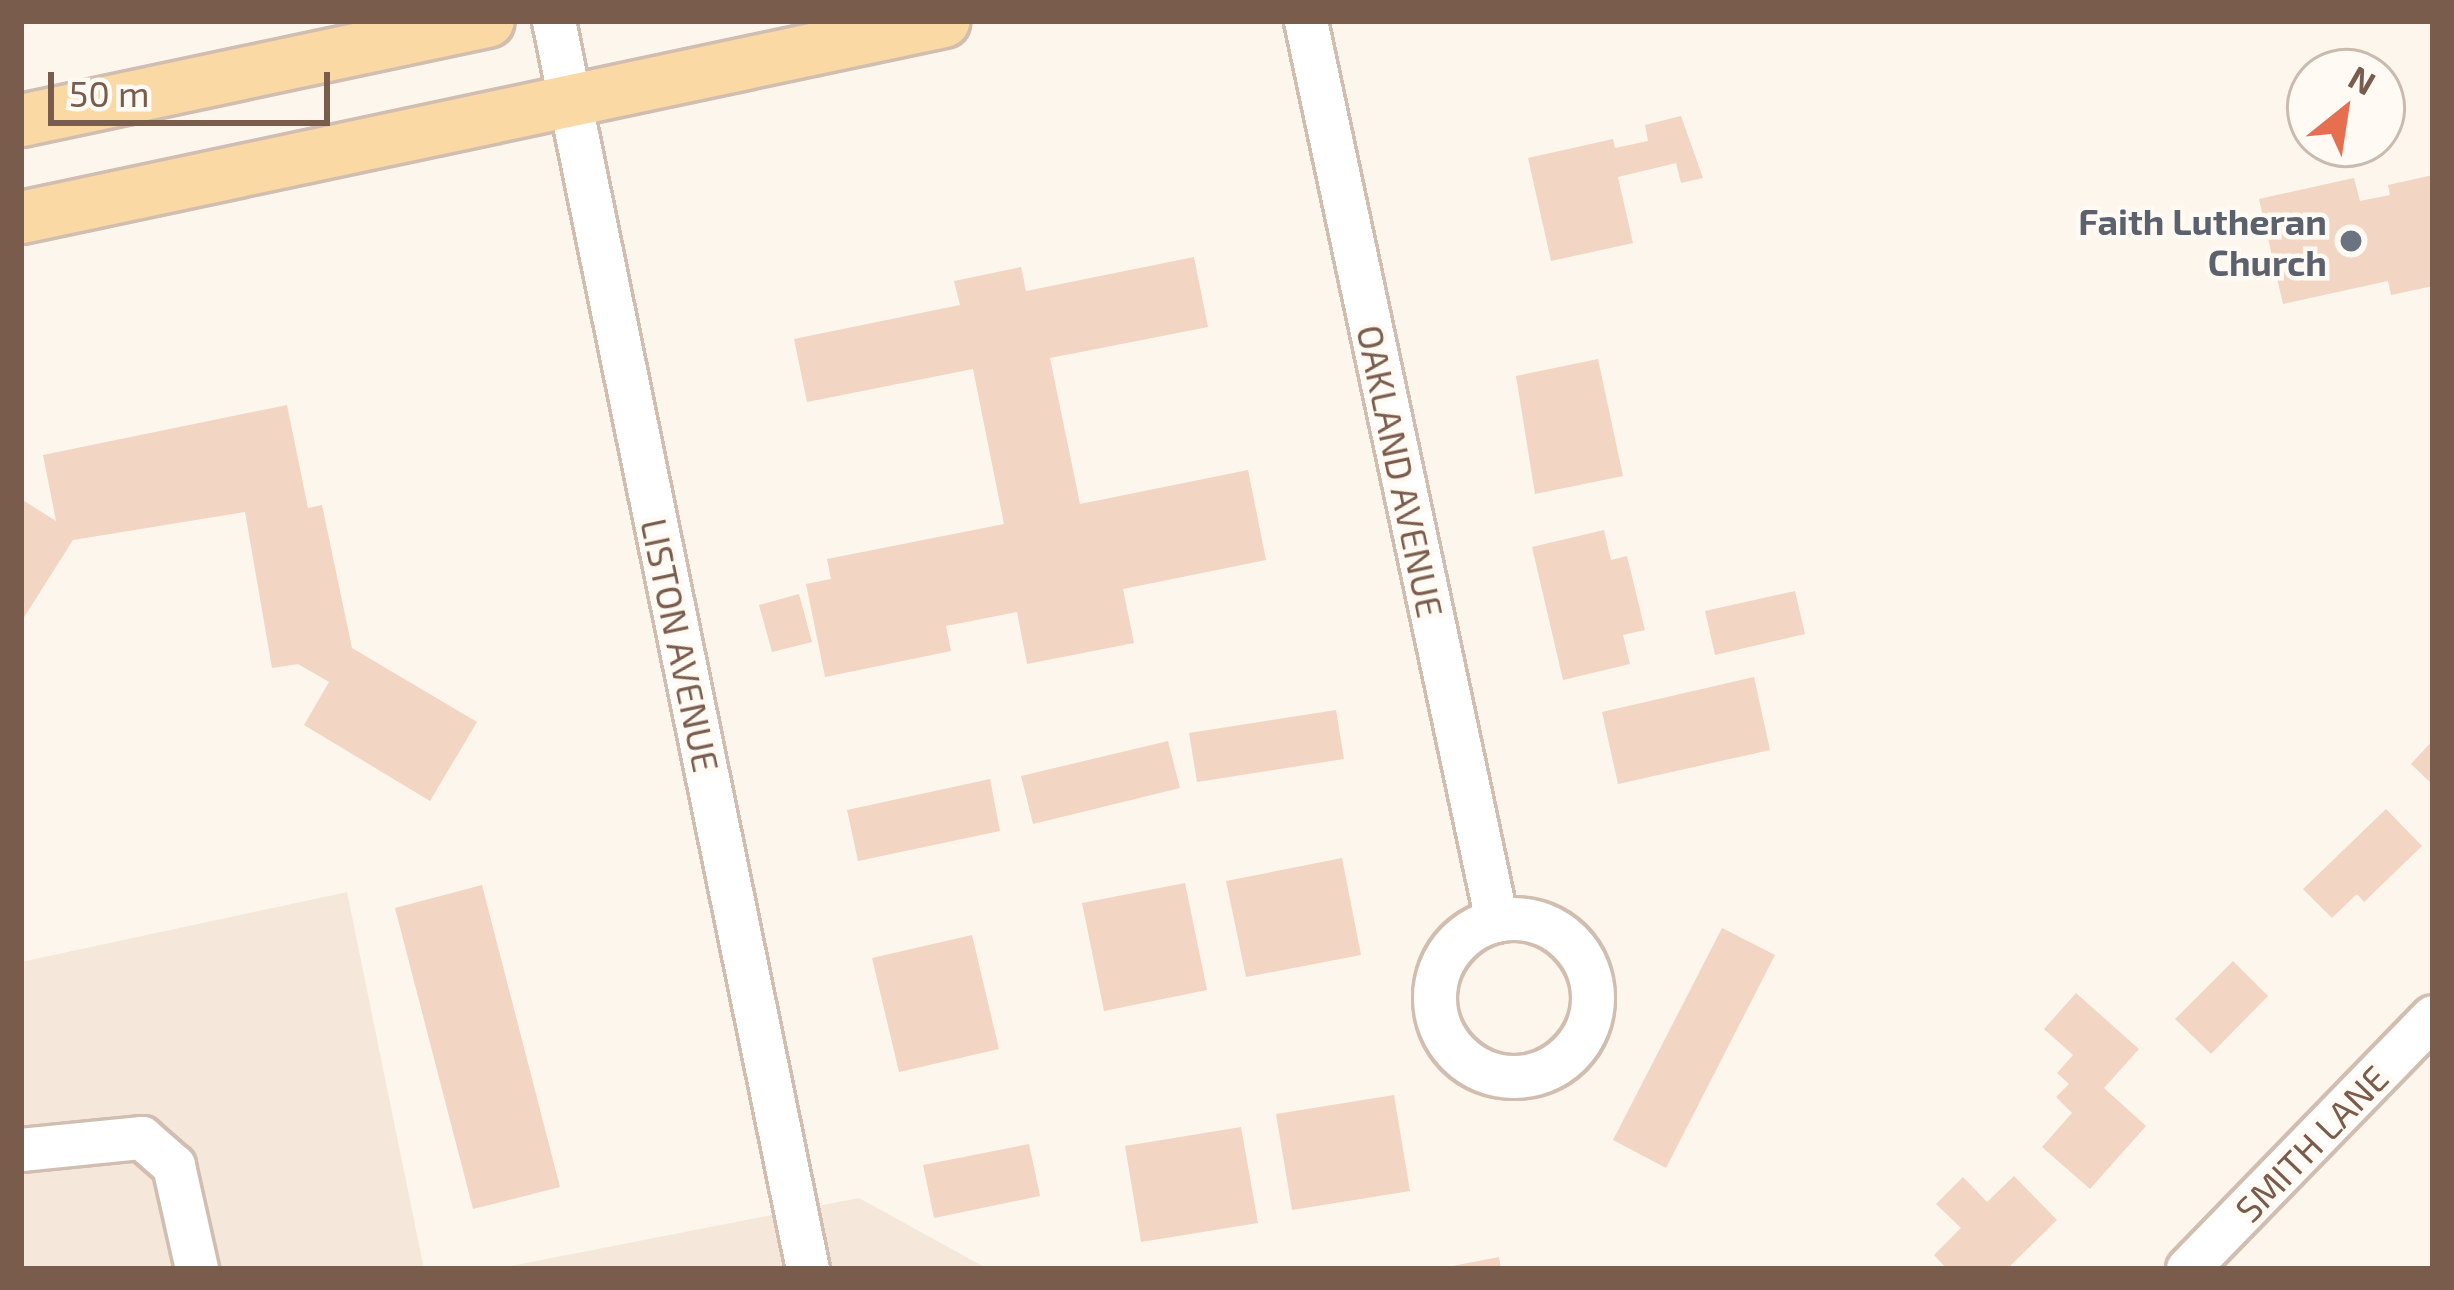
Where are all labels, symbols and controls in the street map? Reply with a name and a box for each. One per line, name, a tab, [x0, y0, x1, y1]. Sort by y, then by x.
scale bar	[54, 48, 336, 122]
north arrow	[2286, 48, 2406, 168]
text: N	[2342, 56, 2383, 103]
text: 50 m	[69, 71, 150, 114]
place label: Faith Lutheran Church	[2078, 198, 2327, 283]
marker: Faith Lutheran Church	[2338, 228, 2364, 254]
street label: OAKLAND AVENUE	[1349, 320, 1453, 622]
street label: LISTON AVENUE	[633, 514, 729, 776]
street label: SMITH LANE	[2226, 1056, 2396, 1230]

